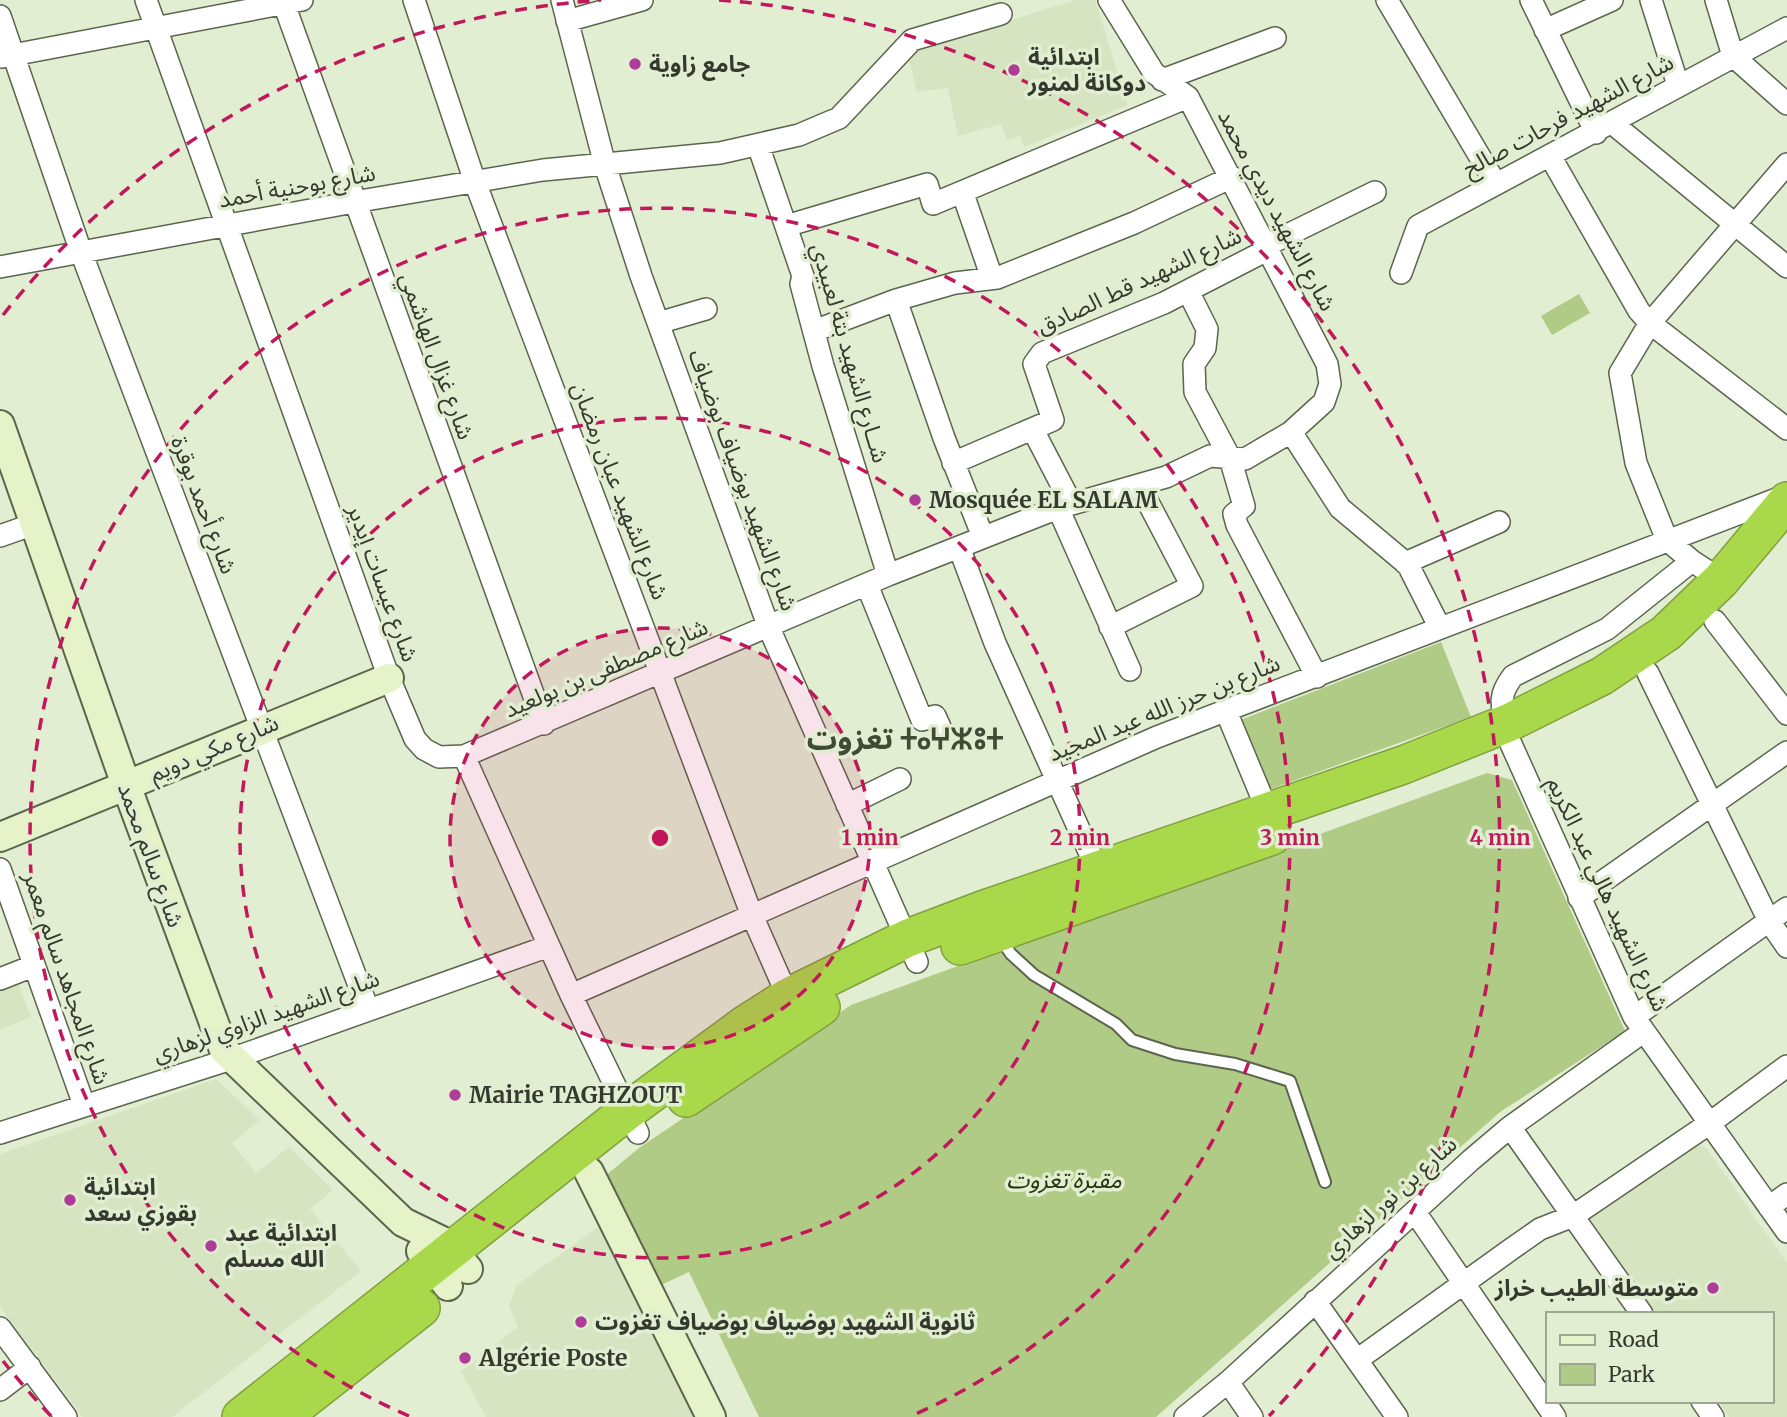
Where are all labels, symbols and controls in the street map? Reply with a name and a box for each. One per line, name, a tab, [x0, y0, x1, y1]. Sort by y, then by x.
place label: ابتدائية دوكانة لمنور	[1027, 42, 1146, 97]
street label: شارع الشهيد فرحات صالح	[1457, 47, 1680, 185]
place label: جامع زاوية	[649, 49, 750, 81]
marker: جامع زاوية	[627, 56, 643, 72]
marker: ابتدائية دوكانة لمنور	[1006, 62, 1022, 78]
street label: شارع الشهيد ديدي محمد	[1209, 104, 1343, 317]
street label: شارع بوحنية أحمد	[216, 157, 378, 216]
street label: شارع الشهيد قط الصادق	[1032, 220, 1247, 343]
street label: شــارع الشهيد بتة لعبيدي	[802, 240, 896, 467]
street label: شارع غزال الهاشمي	[391, 268, 481, 444]
street label: شارع الشهيد بوضياف بوضياف	[680, 345, 804, 616]
street label: شارع الشهيد عبان رمضان	[563, 378, 675, 605]
street label: شارع أحمد بوقرة	[162, 432, 244, 579]
place label: Mosquée EL SALAM	[929, 485, 1159, 514]
marker: Mosquée EL SALAM	[907, 492, 923, 508]
street label: شارع عيسات إيدير	[338, 499, 425, 667]
street label: شارع مصطفى بن بولعيد	[500, 611, 713, 726]
street label: شارع بن حرز الله عبد المجيد	[1044, 648, 1285, 770]
street label: شارع مكي دويم	[145, 707, 284, 791]
district label: تغزوت ⵜⴰⵖⵣⵓⵜ	[807, 719, 1004, 757]
street label: شارع الشهيد هالي عبد الكريم	[1538, 772, 1676, 1017]
street label: شارع سالم محمد	[109, 779, 191, 932]
text: 1 min	[841, 824, 899, 851]
text: 2 min	[1050, 824, 1110, 851]
text: 3 min	[1260, 824, 1320, 851]
text: 4 min	[1470, 824, 1530, 851]
centre of rings	[648, 826, 672, 850]
street label: شارع المجاهد سالم معمر	[14, 867, 117, 1089]
street label: شارع الشهيد الزاوي لزهاري	[149, 963, 384, 1071]
place label: Mairie TAGHZOUT	[469, 1080, 682, 1109]
marker: Mairie TAGHZOUT	[447, 1087, 463, 1103]
street label: شارع بن نور لزهاري	[1317, 1129, 1465, 1267]
park label: مقبرة تغزوت	[1007, 1165, 1122, 1194]
place label: ابتدائية بقوزي سعد	[84, 1172, 197, 1231]
marker: ابتدائية بقوزي سعد	[62, 1192, 78, 1208]
place label: ابتدائية عبد الله مسلم	[225, 1218, 337, 1276]
marker: ابتدائية عبد الله مسلم	[203, 1238, 219, 1254]
place label: متوسطة الطيب خراز	[1494, 1273, 1699, 1302]
marker: متوسطة الطيب خراز	[1705, 1280, 1721, 1296]
place label: ثانوية الشهيد بوضياف بوضياف تغزوت	[595, 1307, 975, 1336]
legend	[1546, 1312, 1773, 1403]
marker: ثانوية الشهيد بوضياف بوضياف تغزوت	[573, 1314, 589, 1330]
text: Road	[1608, 1326, 1659, 1353]
place label: Algérie Poste	[478, 1343, 628, 1372]
marker: Algérie Poste	[457, 1350, 473, 1366]
text: Park	[1608, 1361, 1655, 1388]

